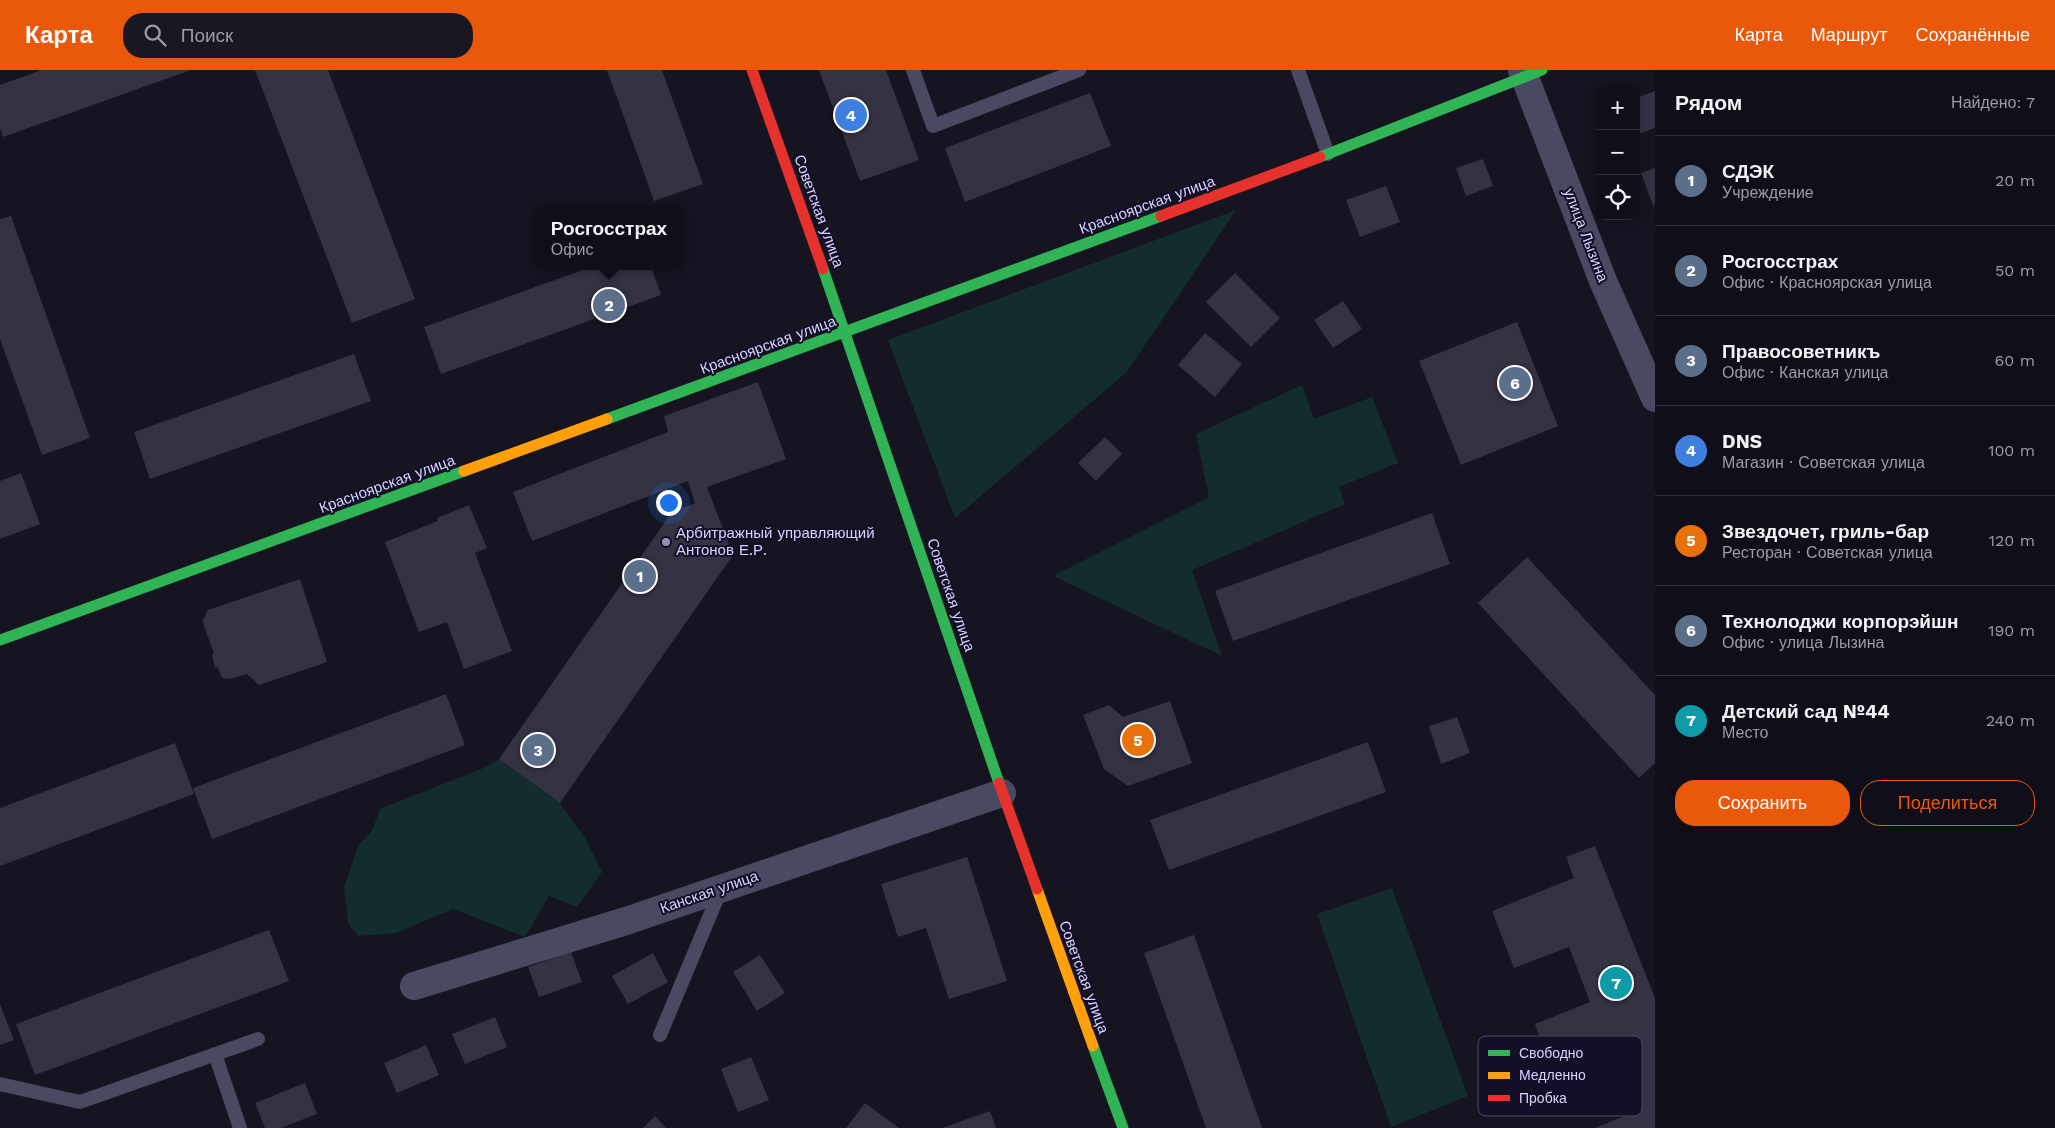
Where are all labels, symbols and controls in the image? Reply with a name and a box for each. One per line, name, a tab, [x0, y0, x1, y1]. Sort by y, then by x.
search box	[123, 13, 473, 58]
text: Карта	[25, 21, 93, 49]
icon: search	[141, 21, 169, 49]
text: Поиск	[181, 24, 233, 47]
text: Карта	[1735, 24, 1783, 45]
text: Маршрут	[1811, 24, 1887, 45]
text: Сохранённые	[1915, 24, 2030, 45]
map controls	[1595, 85, 1640, 220]
button: +	[1595, 85, 1640, 130]
text: Рядом	[1675, 90, 1742, 115]
text: Найдено: 7	[1951, 93, 2035, 112]
pin: 4	[835, 96, 867, 134]
button: −	[1595, 130, 1640, 175]
street label: Советская улица	[790, 152, 848, 270]
text: СДЭК	[1722, 160, 1774, 183]
text: 1	[1688, 171, 1694, 190]
text: 20 m	[1995, 171, 2035, 190]
street label: Красноярская улица	[1077, 172, 1218, 238]
button: locate	[1595, 175, 1640, 220]
text: Учреждение	[1722, 183, 1814, 202]
street label: улица Лызина	[1560, 186, 1612, 285]
popup	[534, 205, 684, 270]
text: Росгосстрах	[551, 217, 667, 240]
text: Офис	[551, 240, 593, 259]
text: Росгосстрах	[1722, 250, 1838, 273]
text: 2	[1686, 261, 1696, 280]
text: 50 m	[1995, 261, 2035, 280]
text: Офис · Красноярская улица	[1722, 273, 1932, 292]
pin: 2	[593, 286, 625, 324]
street label: Красноярская улица	[698, 312, 839, 378]
text: Правосоветникъ	[1722, 340, 1880, 363]
text: 3	[1686, 351, 1696, 370]
text: 60 m	[1995, 351, 2035, 370]
text: Офис · Канская улица	[1722, 363, 1888, 382]
pin: 6	[1499, 364, 1531, 402]
text: DNS	[1722, 430, 1762, 453]
text: 4	[1686, 441, 1696, 460]
text: 100 m	[1988, 441, 2035, 460]
street label: Красноярская улица	[317, 451, 458, 517]
text: Магазин · Советская улица	[1722, 453, 1925, 472]
your location	[656, 490, 682, 516]
text: Звездочет, гриль-бар	[1722, 520, 1929, 543]
place label: Арбитражный управляющий Антонов Е.Р.	[676, 524, 875, 559]
text: 5	[1686, 531, 1696, 550]
text: 120 m	[1989, 531, 2035, 550]
marker: Арбитражный управляющий Антонов Е.Р.	[660, 536, 672, 548]
street label: Советская улица	[923, 536, 979, 655]
text: Ресторан · Советская улица	[1722, 543, 1933, 562]
pin: 1	[624, 557, 656, 595]
text: Технолоджи корпорэйшн	[1722, 610, 1958, 633]
text: 6	[1686, 621, 1696, 640]
text: 190 m	[1988, 621, 2035, 640]
text: Офис · улица Лызина	[1722, 633, 1885, 652]
text: Детский сад №44	[1722, 700, 1890, 723]
text: 7	[1686, 711, 1696, 730]
text: 240 m	[1986, 711, 2035, 730]
pin: 5	[1122, 721, 1154, 759]
text: Место	[1722, 723, 1768, 742]
pin: 3	[522, 731, 554, 769]
button: Сохранить	[1675, 780, 1850, 826]
button: Поделиться	[1860, 780, 2035, 826]
street label: Канская улица	[658, 867, 761, 917]
street label: Советская улица	[1055, 918, 1113, 1036]
pin: 7	[1600, 964, 1632, 1002]
legend	[1478, 1036, 1642, 1116]
text: Свободно	[1519, 1045, 1584, 1061]
text: Медленно	[1519, 1067, 1586, 1083]
text: Пробка	[1519, 1090, 1567, 1106]

